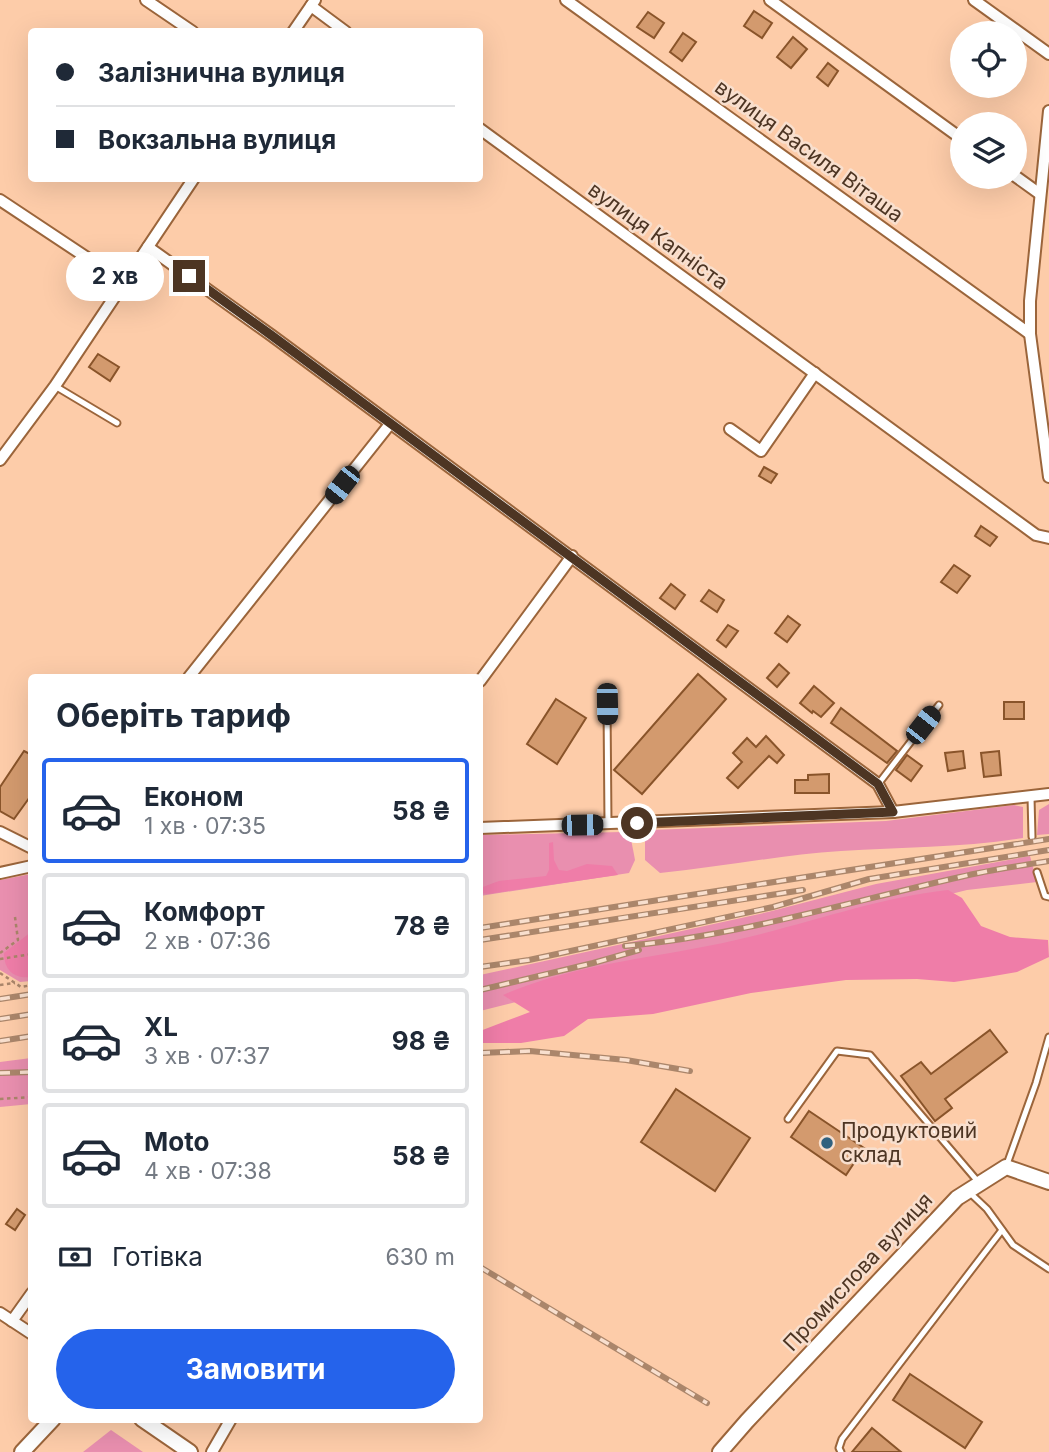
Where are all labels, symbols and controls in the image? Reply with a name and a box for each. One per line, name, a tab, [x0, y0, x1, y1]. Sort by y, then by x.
map controls	[950, 21, 1027, 189]
button: locate	[950, 21, 1027, 98]
text: Залізнична вулиця	[98, 57, 345, 88]
street label: вулиця Василя Віташа	[710, 74, 908, 227]
button: layers	[950, 112, 1027, 189]
text: Вокзальна вулиця	[98, 124, 336, 155]
street label: вулиця Капніста	[584, 177, 733, 295]
callout: 2 хв	[66, 252, 164, 300]
route end	[173, 260, 205, 292]
text: 2 хв	[92, 262, 138, 290]
car	[321, 462, 364, 508]
car	[597, 683, 618, 725]
text: Оберіть тариф	[56, 696, 291, 735]
car	[902, 702, 945, 748]
icon: car	[60, 779, 123, 842]
text: Економ	[144, 781, 244, 812]
text: 58 ₴	[392, 795, 451, 826]
route start	[621, 807, 653, 839]
text: 1 хв · 07:35	[144, 812, 266, 840]
car	[561, 814, 604, 836]
icon: car	[60, 894, 123, 957]
text: Комфорт	[144, 896, 265, 927]
text: 78 ₴	[394, 910, 451, 941]
text: 2 хв · 07:36	[144, 927, 271, 955]
icon: car	[60, 1009, 123, 1072]
text: XL	[144, 1011, 178, 1042]
text: 98 ₴	[392, 1025, 451, 1056]
text: 3 хв · 07:37	[144, 1042, 270, 1070]
place label: Продуктовий склад	[841, 1118, 977, 1167]
icon: car	[60, 1124, 123, 1187]
text: Moto	[144, 1126, 209, 1157]
marker: Продуктовий склад	[819, 1135, 835, 1151]
text: 58 ₴	[392, 1140, 451, 1171]
text: 4 хв · 07:38	[144, 1157, 272, 1185]
street label: Промислова вулиця	[778, 1187, 937, 1356]
icon: cash	[56, 1238, 94, 1276]
text: Готівка	[112, 1241, 203, 1272]
text: 630 m	[385, 1243, 455, 1271]
button: Замовити	[56, 1329, 455, 1409]

